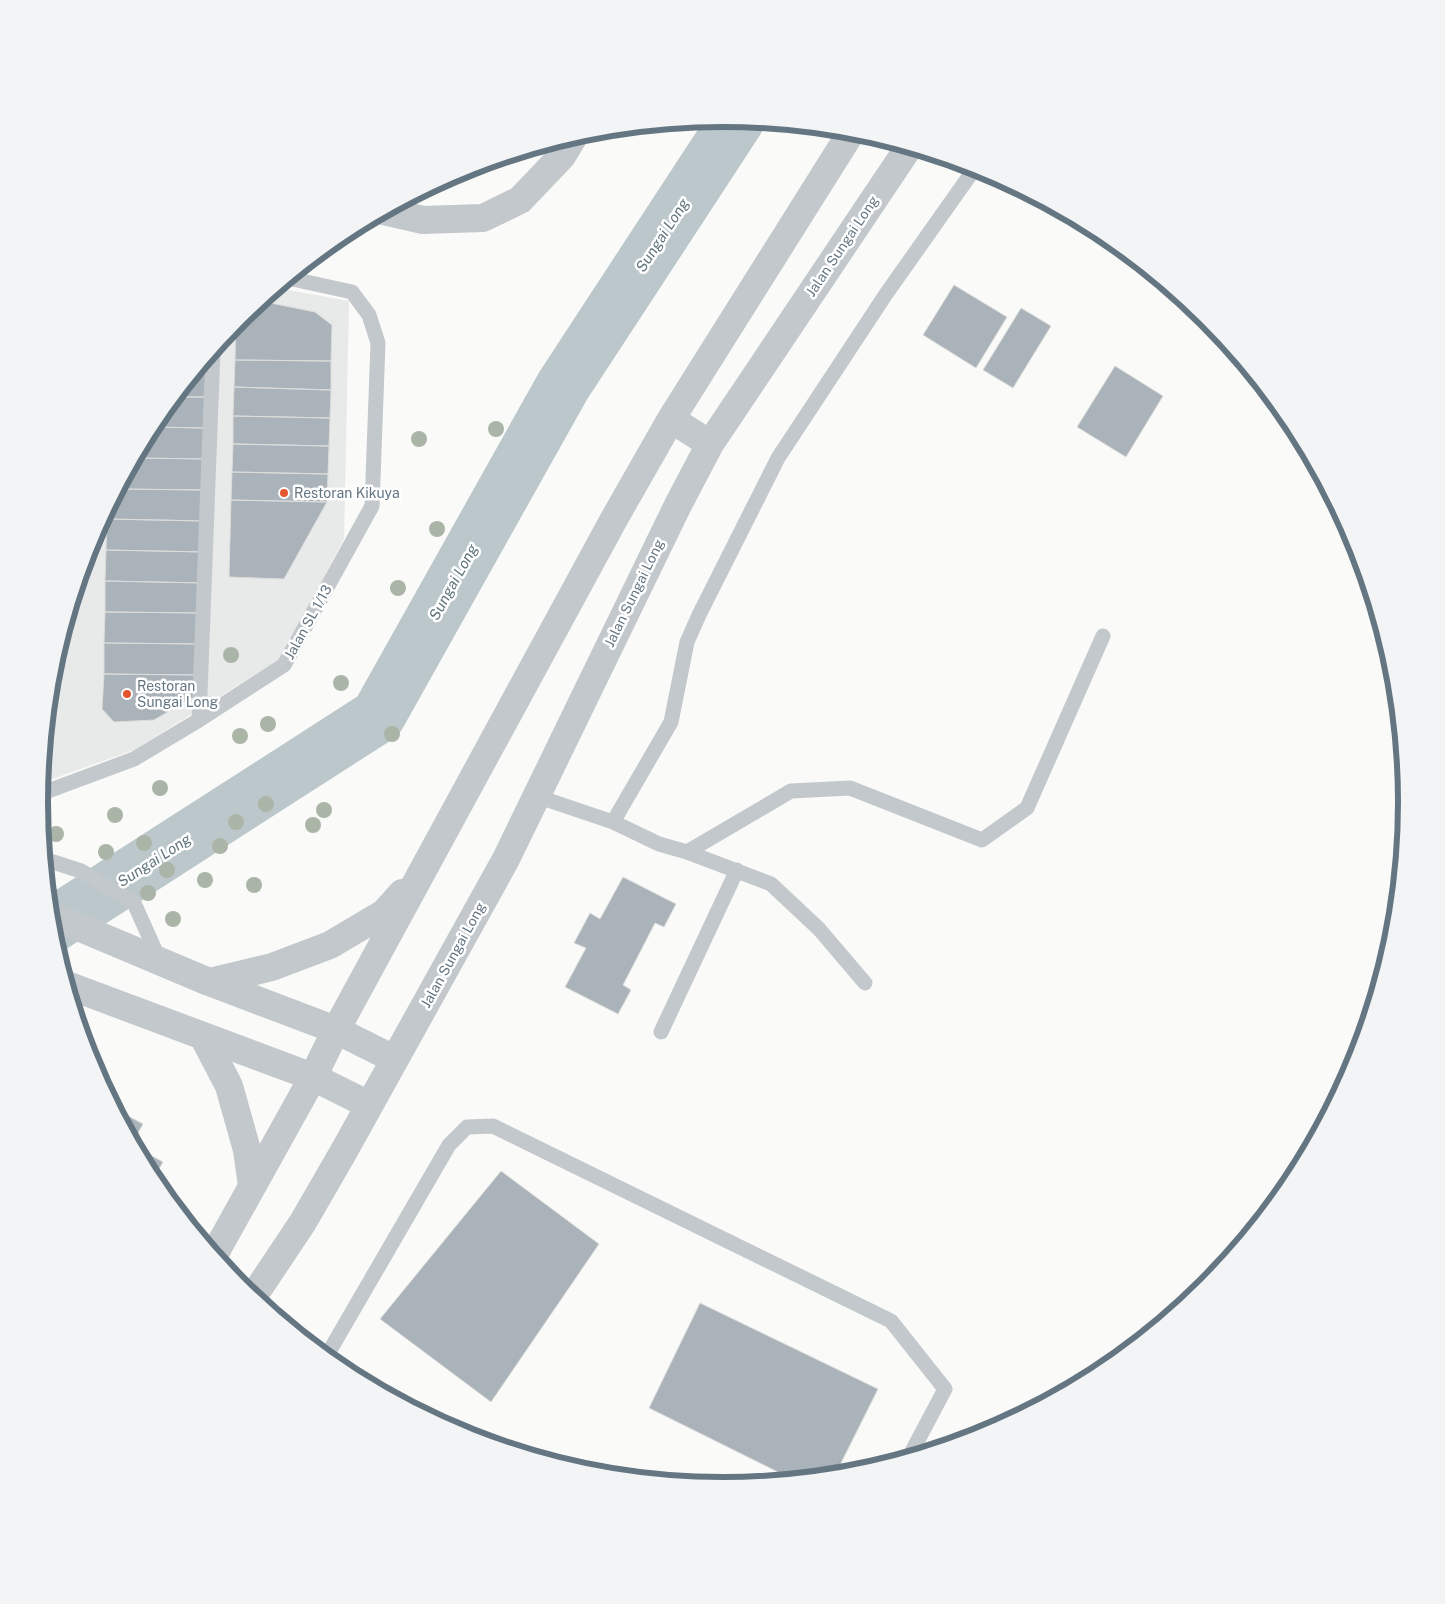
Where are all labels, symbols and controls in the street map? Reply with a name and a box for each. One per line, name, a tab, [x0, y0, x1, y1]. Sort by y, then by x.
street label: Jalan Sungai Long	[802, 192, 882, 299]
water label: Sungai Long	[632, 195, 692, 275]
place label: Restoran Kikuya	[294, 485, 400, 501]
marker: Restoran Kikuya	[278, 487, 290, 499]
street label: Jalan Sungai Long	[601, 536, 667, 649]
water label: Sungai Long	[425, 541, 481, 623]
street label: Jalan SL 1/13	[281, 582, 335, 662]
place label: Restoran Sungai Long	[137, 678, 219, 710]
marker: Restoran Sungai Long	[121, 688, 133, 700]
water label: Sungai Long	[114, 830, 194, 890]
street label: Jalan Sungai Long	[417, 899, 489, 1010]

